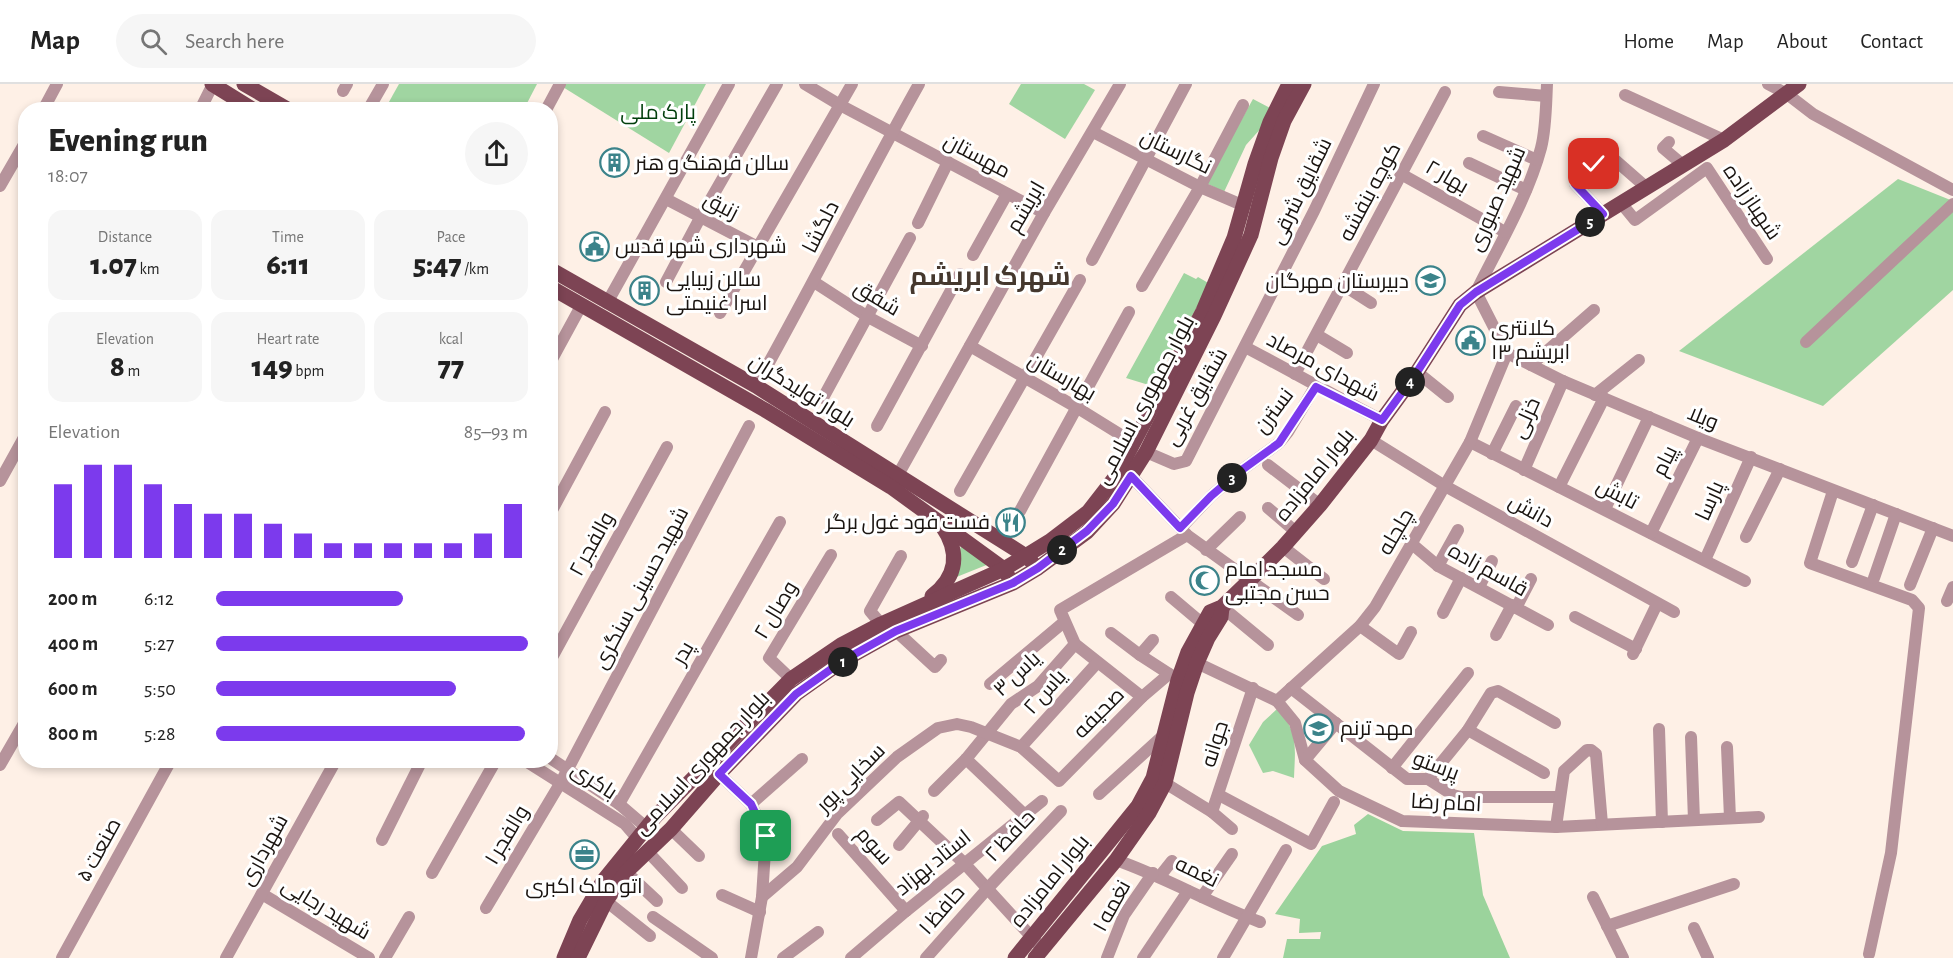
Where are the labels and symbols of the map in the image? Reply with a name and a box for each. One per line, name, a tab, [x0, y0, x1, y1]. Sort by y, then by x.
park label: پارک ملی	[620, 102, 696, 126]
street label: نگارستان	[1136, 126, 1215, 180]
street label: مهستان	[939, 130, 1014, 184]
street label: شقایق شرقی	[1266, 135, 1338, 248]
pin	[1568, 138, 1619, 189]
street label: کوچه بنفشه	[1335, 139, 1407, 246]
street label: شهید صبوری	[1465, 144, 1531, 255]
building icon: سالن فرهنگ و هنر	[598, 147, 630, 179]
place label: سالن فرهنگ و هنر	[634, 153, 789, 176]
street label: بهار ۲	[1421, 156, 1472, 199]
street label: شهباز زاده	[1718, 160, 1785, 245]
street label: ابریشم	[1003, 178, 1051, 238]
street label: زنبق	[699, 188, 742, 225]
street label: دلگشا	[799, 198, 843, 256]
pin: 5	[1575, 207, 1605, 237]
public building icon: شهرداری شهر قدس	[578, 230, 610, 262]
place label: شهرداری شهر قدس	[615, 236, 787, 259]
district label: شهرک ابریشم	[909, 262, 1071, 294]
school or university icon: دبیرستان مهرگان	[1414, 265, 1446, 297]
place label: سالن زیبایی اسرا غنیمتی	[666, 269, 768, 316]
place label: دبیرستان مهرگان	[1266, 271, 1409, 294]
building icon: سالن زیبایی اسرا غنیمتی	[629, 275, 661, 307]
street label: شفق	[849, 276, 904, 321]
street label: بلوار جمهوری اسلامی	[1092, 312, 1200, 489]
place label: کلانتری ۱۳ ابریشم	[1491, 318, 1570, 366]
public building icon: کلانتری ۱۳ ابریشم	[1454, 324, 1486, 356]
street label: شهدای مرصاد	[1263, 329, 1383, 407]
street label: شقایق غربی	[1161, 345, 1233, 450]
street label: بهارستان	[1023, 349, 1100, 407]
street label: بلوار تولیدگران	[745, 350, 858, 433]
pin: 4	[1395, 367, 1425, 397]
street label: نسترن	[1251, 385, 1299, 439]
street label: خزلی	[1508, 394, 1546, 442]
street label: ویلا	[1684, 402, 1721, 434]
street label: بلوار امامزاده	[1272, 425, 1359, 526]
street label: پیام	[1649, 442, 1684, 481]
pin: 3	[1217, 463, 1247, 493]
street label: تابش	[1592, 475, 1642, 515]
street label: پارسا	[1692, 478, 1731, 525]
street label: دانش	[1504, 490, 1557, 533]
street label: شهید حسینی سنگری	[590, 504, 694, 673]
street label: چلچله	[1375, 505, 1420, 560]
restaurant icon: فست فود غول برگر	[995, 506, 1027, 538]
street label: والفجر ۲	[566, 508, 619, 580]
place label: فست فود غول برگر	[825, 512, 990, 535]
pin: 2	[1047, 535, 1077, 565]
street label: قاسم‌ زاده	[1443, 540, 1531, 603]
place label: مسجد امام حسن مجتبی	[1225, 559, 1330, 606]
mosque icon: مسجد امام حسن مجتبی	[1188, 565, 1220, 597]
street label: وصال ۲	[751, 577, 803, 644]
street label: پدر	[668, 638, 700, 670]
pin: 1	[828, 647, 858, 677]
street label: یاس ۳	[990, 647, 1046, 702]
street label: یاس ۲	[1020, 665, 1072, 720]
street label: صحیفه	[1070, 684, 1128, 742]
street label: بلوار جمهوری اسلامی	[630, 687, 775, 840]
school or university icon: مهد ترنم	[1303, 712, 1335, 744]
street label: جوانه	[1198, 718, 1233, 770]
place label: مهد ترنم	[1340, 718, 1413, 742]
street label: سخایی پور	[812, 740, 891, 819]
street label: پرستو	[1409, 748, 1462, 787]
street label: باکری	[566, 759, 621, 805]
street label: امام رضا	[1410, 791, 1482, 818]
street label: والفجر ۱	[481, 802, 534, 869]
street label: حافظ ۲	[981, 806, 1039, 866]
pin	[740, 810, 791, 861]
street label: شهرداری	[236, 811, 294, 890]
street label: صنعت ۵	[73, 815, 125, 885]
street label: سوم	[850, 823, 896, 871]
street label: استاد بهزاد	[891, 826, 976, 901]
street label: بلوار امامزاده	[1007, 831, 1094, 932]
office icon: اتو ملک اکبری	[568, 839, 600, 871]
street label: نغمه	[1172, 853, 1222, 891]
street label: شهید رجایی	[277, 874, 374, 945]
place label: اتو ملک اکبری	[525, 876, 643, 899]
street label: نغمه ۱	[1089, 877, 1135, 935]
street label: حافظ ۱	[915, 881, 969, 939]

